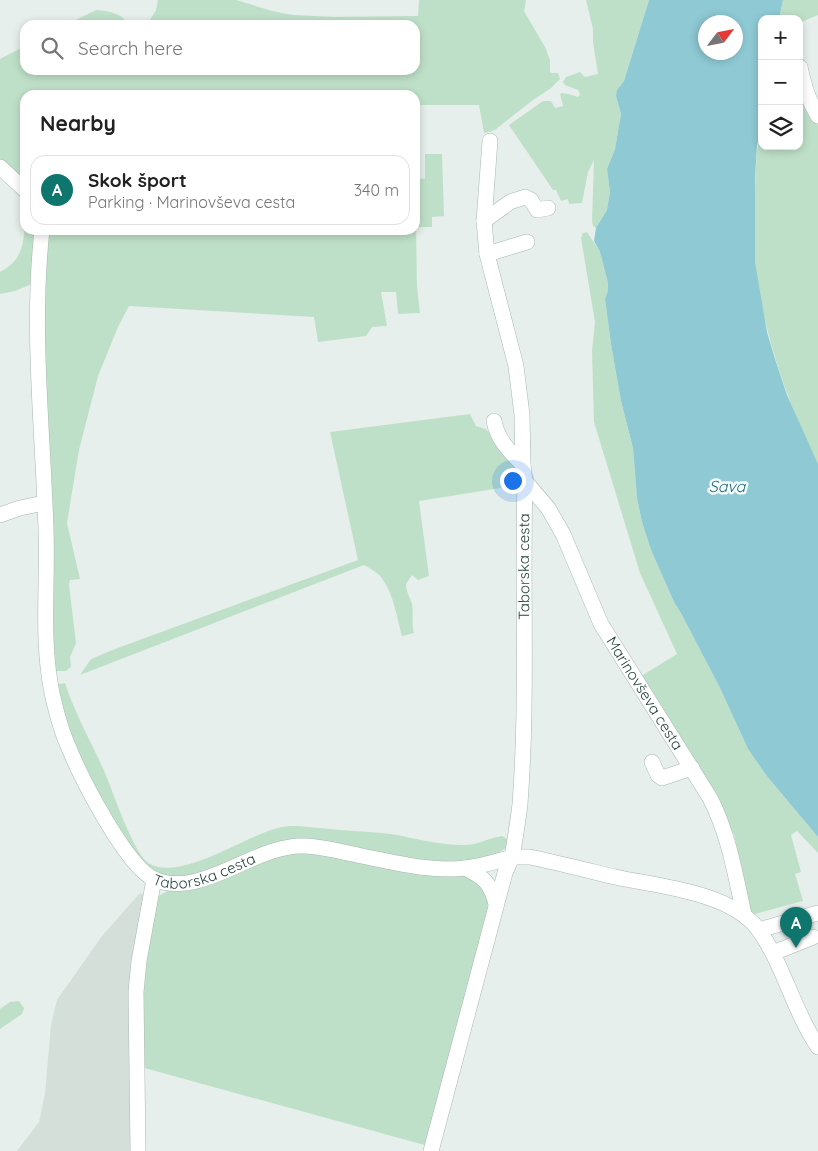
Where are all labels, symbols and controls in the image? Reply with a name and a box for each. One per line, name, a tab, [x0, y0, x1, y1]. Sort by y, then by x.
north arrow	[698, 15, 743, 60]
map controls	[758, 15, 803, 150]
button: +	[758, 15, 803, 60]
search box	[20, 20, 420, 75]
icon: search	[38, 34, 66, 62]
text: Search here	[78, 36, 183, 60]
button: −	[758, 60, 803, 105]
button: layers	[758, 105, 803, 150]
text: Nearby	[40, 110, 116, 136]
text: Skok šport	[88, 168, 187, 192]
text: A	[52, 180, 62, 200]
text: 340 m	[354, 180, 399, 200]
text: Parking · Marinovševa cesta	[88, 192, 295, 212]
your location	[500, 468, 526, 494]
water label: Sava	[709, 476, 747, 496]
street label: Taborska cesta	[514, 513, 533, 620]
street label: Marinovševa cesta	[602, 633, 687, 753]
street label: Taborska cesta	[150, 849, 258, 893]
pin: A	[780, 907, 812, 948]

